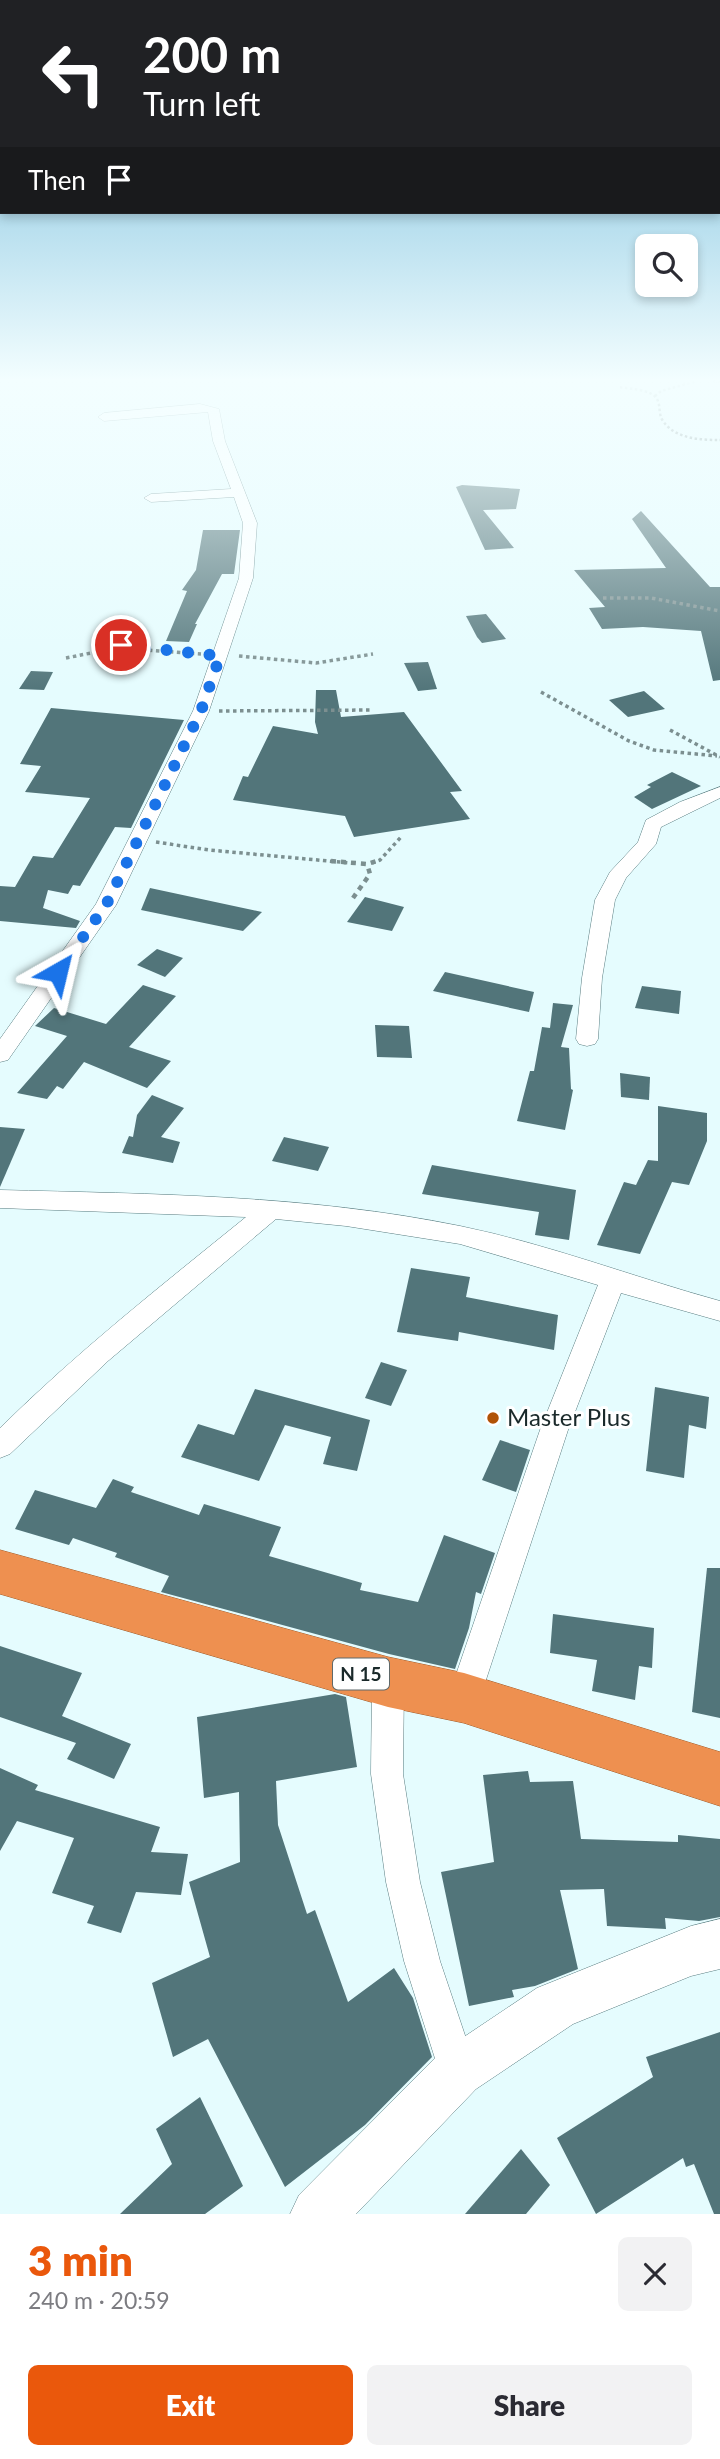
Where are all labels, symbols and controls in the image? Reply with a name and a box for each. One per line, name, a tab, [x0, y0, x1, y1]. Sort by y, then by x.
text: 200 m	[143, 25, 281, 83]
icon: left	[28, 28, 119, 119]
text: Turn left	[143, 84, 260, 123]
icon: arrive	[100, 161, 138, 199]
text: Then	[28, 164, 86, 196]
map controls	[635, 234, 698, 297]
button: search	[635, 234, 698, 297]
pin	[91, 615, 151, 675]
icon: arrive	[102, 626, 140, 664]
position arrow	[21, 935, 95, 1009]
place label: Master Plus	[507, 1402, 631, 1431]
marker: Master Plus	[485, 1410, 501, 1426]
road number: N 15	[333, 1658, 389, 1690]
text: 3 min	[28, 2235, 133, 2285]
button: close	[618, 2237, 692, 2311]
text: 240 m · 20:59	[28, 2286, 170, 2314]
button: Exit	[28, 2365, 353, 2445]
button: Share	[367, 2365, 692, 2445]

